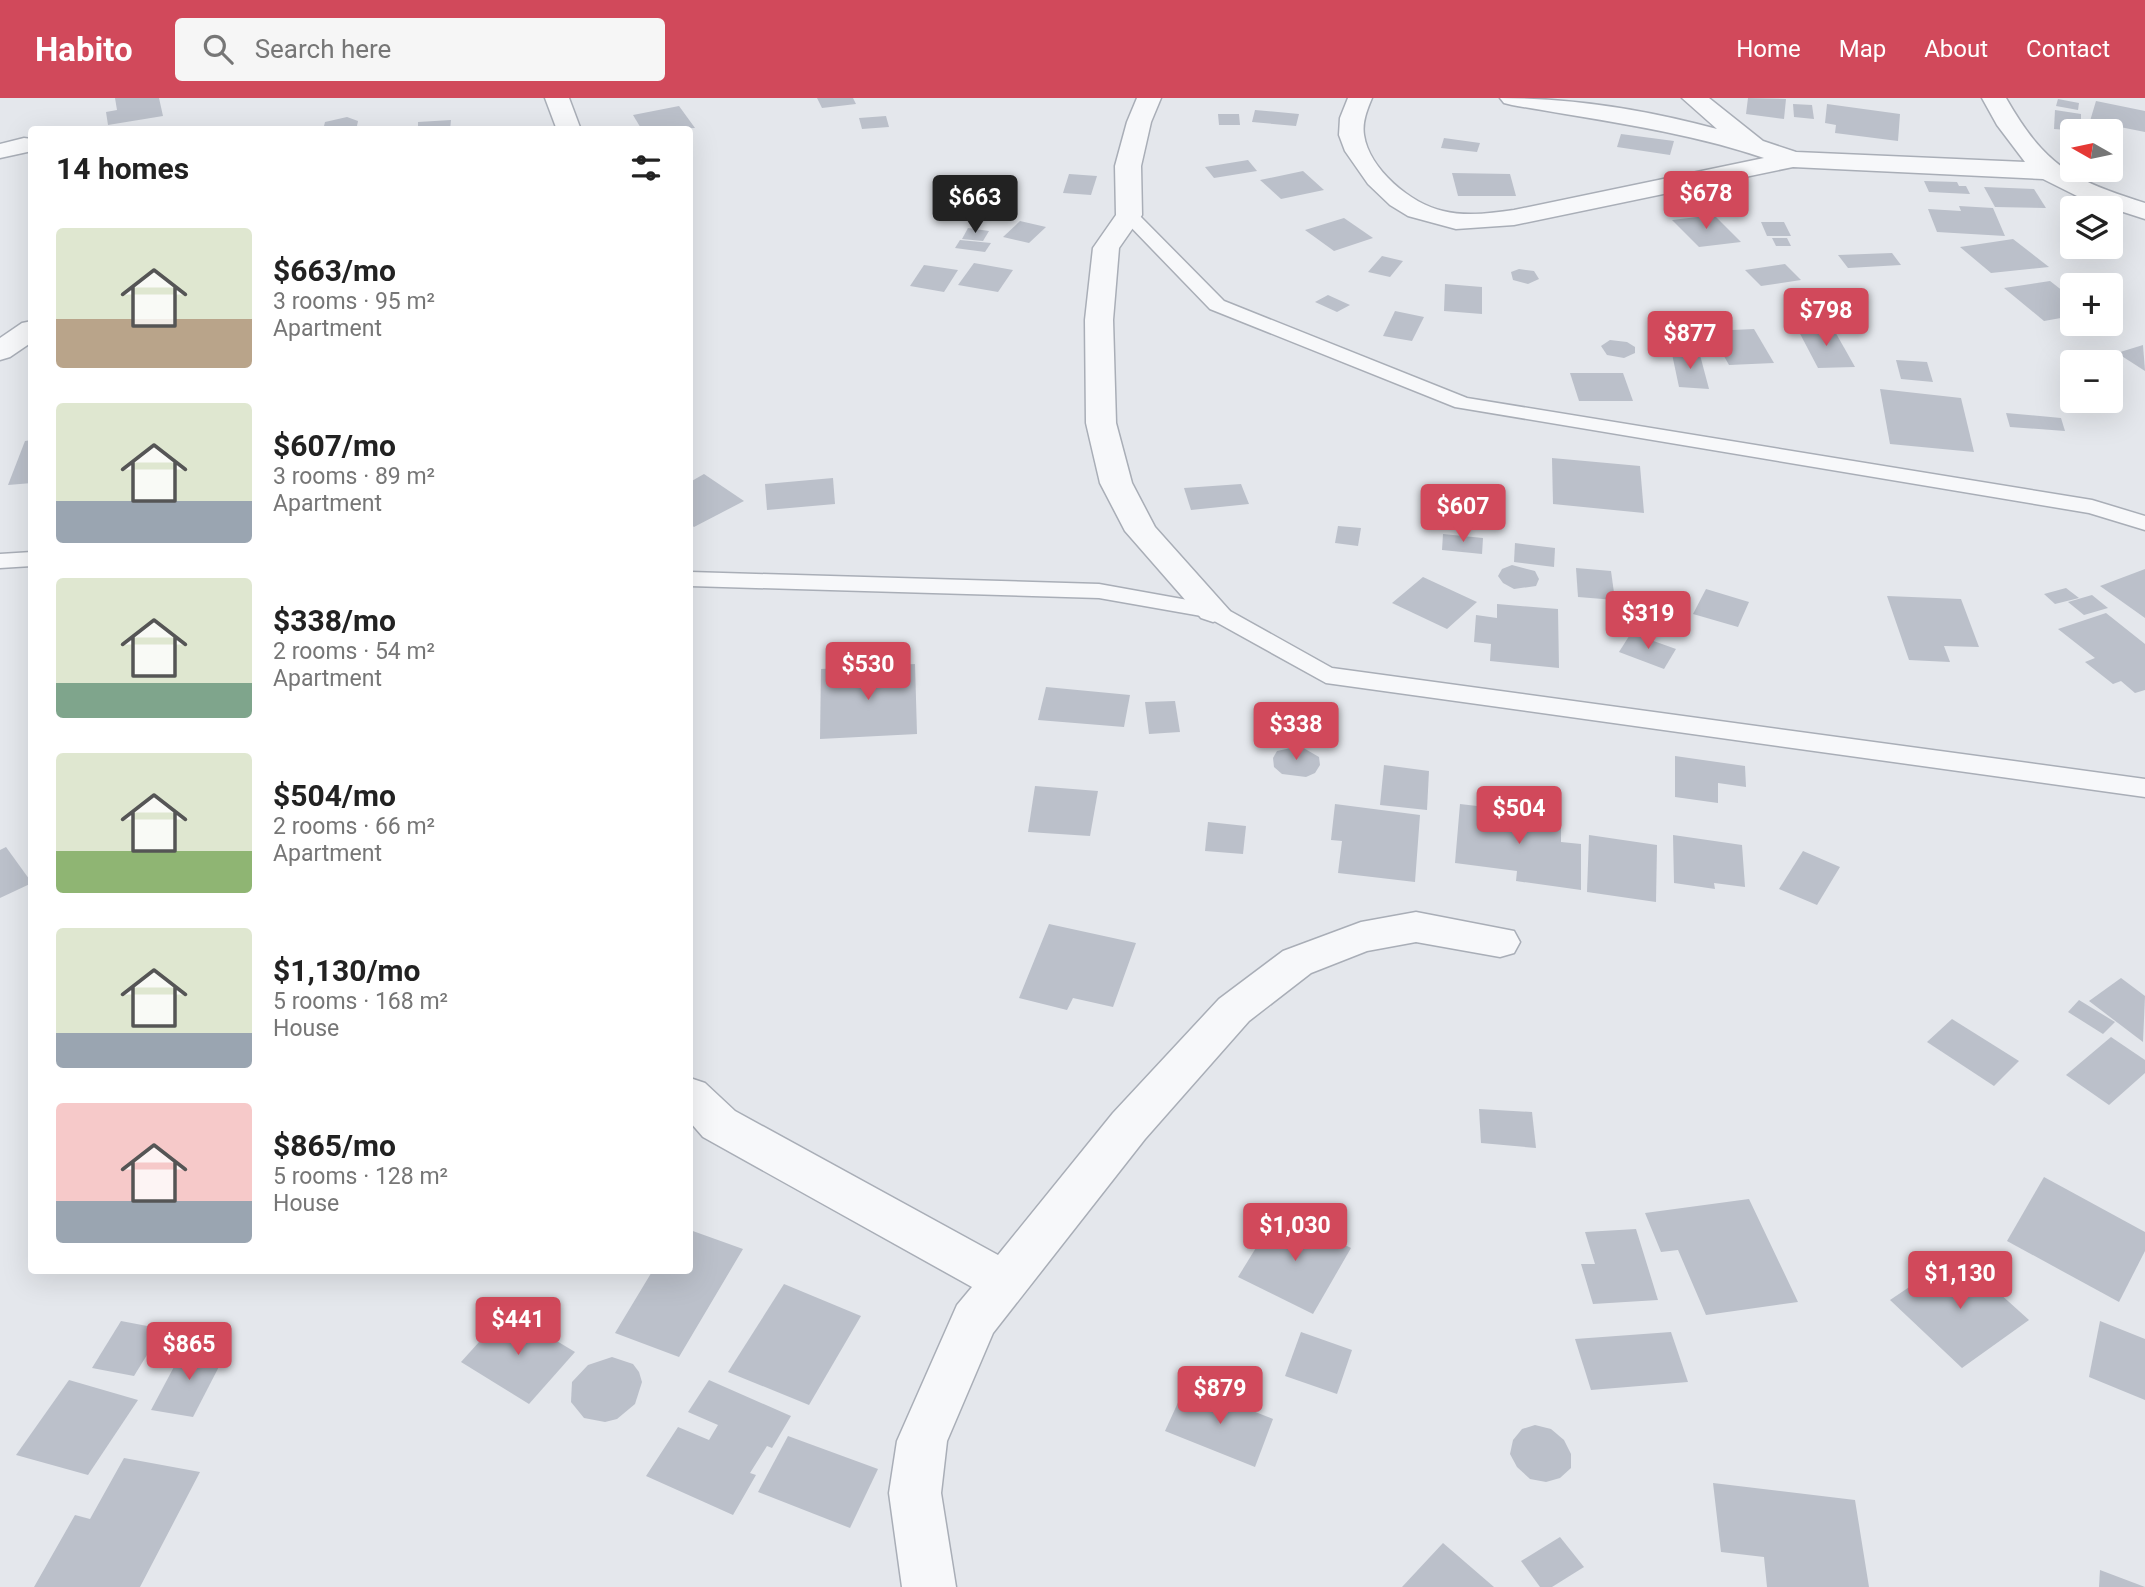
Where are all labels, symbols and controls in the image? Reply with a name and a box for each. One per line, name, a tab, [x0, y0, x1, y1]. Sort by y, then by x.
search box	[175, 18, 665, 81]
text: Habito	[35, 30, 133, 69]
icon: search	[199, 30, 237, 68]
text: Search here	[255, 34, 391, 64]
text: Home	[1736, 35, 1801, 63]
text: Map	[1839, 35, 1886, 63]
text: About	[1924, 35, 1988, 63]
text: Contact	[2026, 35, 2110, 63]
north arrow	[2060, 119, 2123, 182]
map controls	[2060, 119, 2123, 413]
icon: filters	[627, 149, 665, 187]
text: 14 homes	[56, 151, 189, 186]
pin: $678	[1665, 172, 1747, 231]
pin: $663	[934, 176, 1016, 235]
text: $678	[1680, 180, 1732, 207]
text: $663	[949, 184, 1001, 211]
button: layers	[2060, 196, 2123, 259]
text: $663/mo	[273, 253, 396, 288]
icon: home	[112, 256, 196, 340]
button: +	[2060, 273, 2123, 336]
text: 3 rooms · 95 m²	[273, 288, 435, 315]
pin: $798	[1785, 288, 1867, 348]
text: $798	[1800, 297, 1852, 324]
pin: $877	[1649, 312, 1731, 371]
text: Apartment	[273, 315, 382, 342]
text: $877	[1664, 320, 1716, 347]
button: −	[2060, 350, 2123, 413]
text: $607/mo	[273, 428, 396, 463]
icon: home	[112, 431, 196, 515]
text: 3 rooms · 89 m²	[273, 463, 435, 490]
pin: $607	[1422, 484, 1504, 544]
text: Apartment	[273, 490, 382, 517]
text: $607	[1437, 493, 1489, 520]
pin: $319	[1607, 592, 1689, 651]
text: $319	[1622, 600, 1674, 627]
text: $338/mo	[273, 603, 396, 638]
icon: home	[112, 606, 196, 690]
text: 2 rooms · 54 m²	[273, 638, 435, 665]
pin: $530	[827, 642, 909, 702]
text: $530	[842, 651, 894, 678]
text: Apartment	[273, 665, 382, 692]
pin: $338	[1255, 702, 1337, 762]
text: $338	[1270, 711, 1322, 738]
text: $504/mo	[273, 778, 396, 813]
icon: home	[112, 781, 196, 865]
pin: $504	[1478, 786, 1560, 846]
text: $504	[1493, 795, 1545, 822]
text: 2 rooms · 66 m²	[273, 813, 435, 840]
text: Apartment	[273, 840, 382, 867]
text: $1,130/mo	[273, 953, 421, 988]
icon: home	[112, 956, 196, 1040]
text: 5 rooms · 168 m²	[273, 988, 448, 1015]
text: House	[273, 1015, 339, 1042]
text: $865/mo	[273, 1128, 396, 1163]
icon: home	[112, 1131, 196, 1215]
text: 5 rooms · 128 m²	[273, 1163, 448, 1190]
text: House	[273, 1190, 339, 1217]
pin: $1,030	[1238, 1204, 1352, 1263]
text: $1,030	[1259, 1212, 1331, 1239]
pin: $1,130	[1903, 1252, 2017, 1311]
text: $1,130	[1924, 1260, 1996, 1287]
pin: $441	[477, 1298, 559, 1357]
text: $441	[492, 1306, 544, 1333]
pin: $865	[148, 1322, 230, 1382]
text: $865	[163, 1331, 215, 1358]
pin: $879	[1179, 1366, 1261, 1426]
text: $879	[1194, 1375, 1246, 1402]

